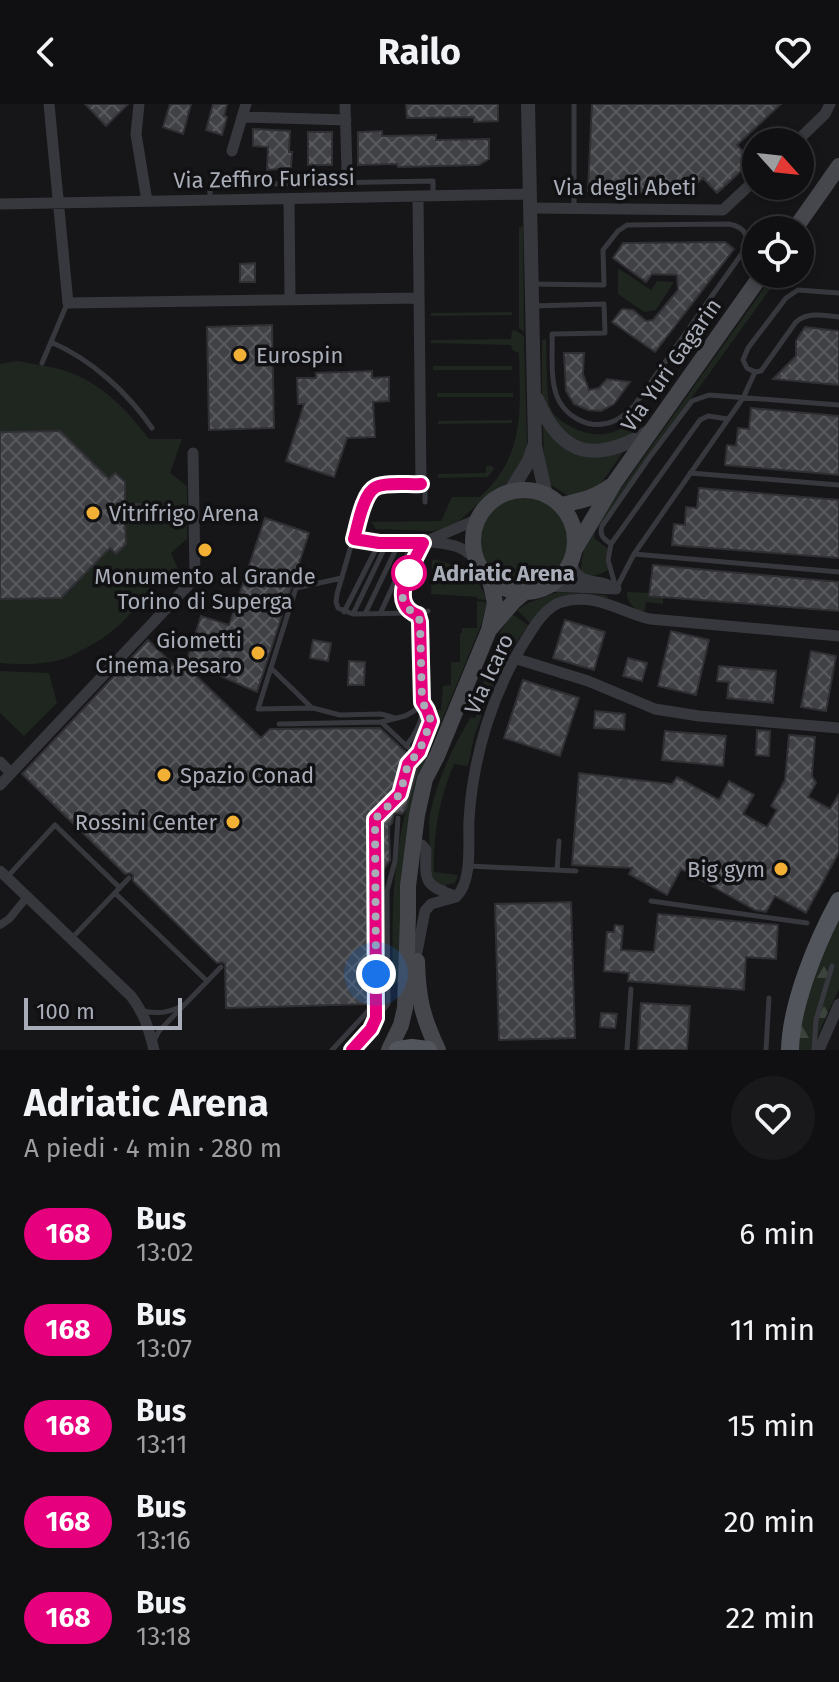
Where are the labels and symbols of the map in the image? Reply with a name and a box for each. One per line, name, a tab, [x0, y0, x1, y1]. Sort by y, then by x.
north arrow	[742, 128, 814, 200]
street label: Via Zeffiro Furiassi	[173, 164, 355, 194]
street label: Via degli Abeti	[553, 174, 697, 201]
street label: Via Yuri Gagarin	[615, 293, 727, 437]
place label: Eurospin	[256, 342, 343, 369]
marker: Eurospin	[231, 346, 249, 364]
place label: Vitrifrigo Arena	[109, 500, 259, 527]
marker: Vitrifrigo Arena	[84, 504, 102, 522]
marker: Monumento al Grande Torino di Superga	[196, 541, 214, 559]
marker: Adriatic Arena	[392, 556, 426, 590]
place label: Adriatic Arena	[432, 560, 575, 587]
place label: Monumento al Grande Torino di Superga	[94, 563, 316, 615]
place label: Giometti Cinema Pesaro	[95, 627, 242, 679]
street label: Via Icaro	[459, 629, 519, 719]
marker: Giometti Cinema Pesaro	[249, 644, 267, 662]
place label: Spazio Conad	[180, 762, 314, 789]
marker: Spazio Conad	[155, 766, 173, 784]
place label: Rossini Center	[75, 809, 217, 836]
marker: Rossini Center	[224, 813, 242, 831]
place label: Big gym	[687, 856, 765, 883]
marker: Big gym	[772, 860, 790, 878]
your location	[356, 954, 396, 994]
scale bar	[24, 994, 182, 1030]

